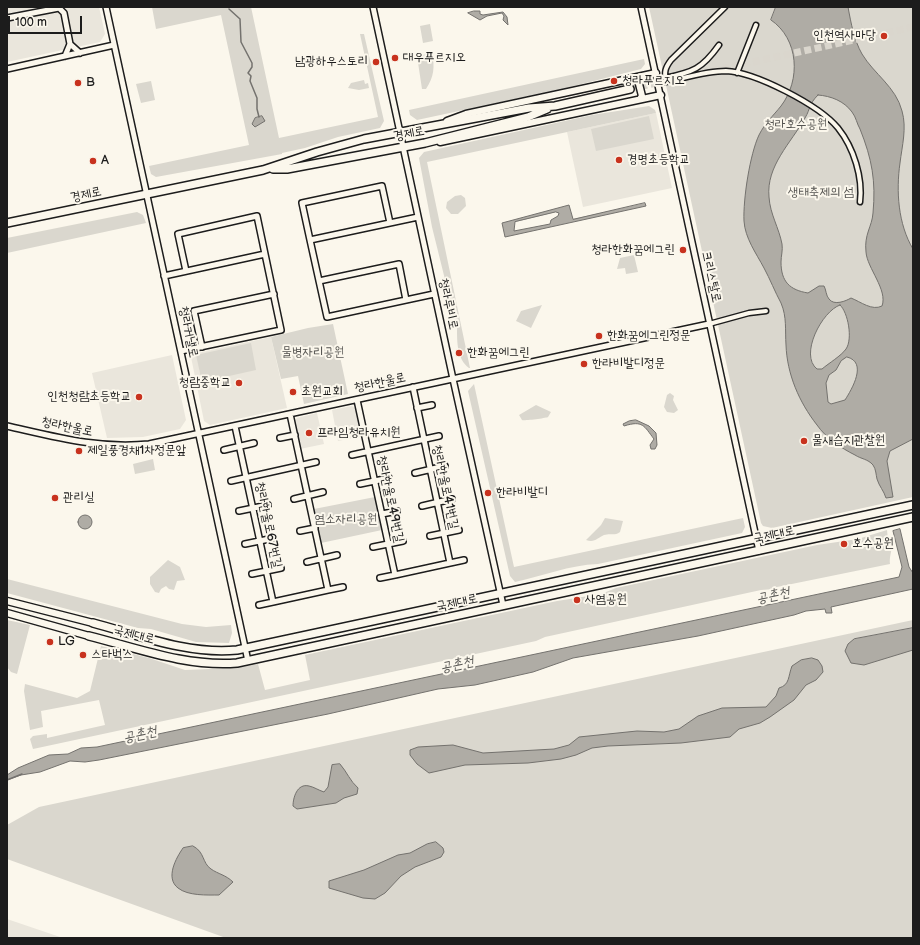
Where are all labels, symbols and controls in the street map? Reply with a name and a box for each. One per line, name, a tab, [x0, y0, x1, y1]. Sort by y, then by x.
scale bar	[10, 8, 84, 34]
text: 100 m	[15, 15, 47, 30]
place label: 인천역사마당	[813, 28, 876, 44]
marker: 인천역사마당	[879, 31, 889, 41]
place label: 대우푸르지오	[403, 50, 466, 66]
marker: 대우푸르지오	[390, 53, 400, 63]
place label: 남광하우스토리	[295, 54, 368, 70]
marker: 남광하우스토리	[371, 57, 381, 67]
place label: 청라푸르지오	[622, 73, 685, 89]
place label: B	[86, 75, 95, 91]
marker: 청라푸르지오	[609, 76, 619, 86]
marker: B	[73, 78, 83, 88]
park label: 청라호수공원	[765, 117, 827, 133]
street label: 경제로	[392, 123, 426, 145]
place label: 경명초등학교	[627, 152, 690, 168]
place label: A	[101, 153, 109, 169]
marker: 경명초등학교	[614, 155, 624, 165]
marker: A	[88, 156, 98, 166]
street label: 경제로	[69, 184, 103, 206]
park label: 생태축제의 섬	[788, 185, 854, 201]
place label: 청라한화꿈에그린	[591, 242, 675, 258]
marker: 청라한화꿈에그린	[678, 245, 688, 255]
street label: 크리스탈로	[698, 250, 724, 304]
street label: 청라루비로	[435, 277, 461, 331]
street label: 청라커낼로	[175, 305, 201, 359]
place label: 한화꿈에그린정문	[607, 328, 691, 344]
marker: 한화꿈에그린정문	[594, 331, 604, 341]
park label: 물병자리공원	[282, 345, 344, 361]
place label: 한화꿈에그린	[467, 345, 530, 361]
marker: 한화꿈에그린	[454, 348, 464, 358]
place label: 한라비발디정문	[592, 356, 665, 372]
marker: 한라비발디정문	[579, 359, 589, 369]
street label: 청라한울로	[353, 370, 407, 396]
place label: 청람중학교	[179, 375, 231, 391]
marker: 청람중학교	[234, 378, 244, 388]
place label: 초원교회	[301, 384, 343, 400]
marker: 초원교회	[288, 387, 298, 397]
place label: 인천청람초등학교	[47, 389, 131, 405]
marker: 인천청람초등학교	[134, 392, 144, 402]
street label: 청라한울로	[40, 414, 94, 440]
place label: 프라임청라유치원	[317, 425, 401, 441]
marker: 프라임청라유치원	[304, 428, 314, 438]
place label: 물새습지관찰원	[812, 433, 885, 449]
marker: 물새습지관찰원	[799, 436, 809, 446]
place label: 제일풍경채1차정문앞	[87, 443, 186, 459]
street label: 청라한울로41번길	[428, 443, 462, 531]
marker: 제일풍경채1차정문앞	[74, 446, 84, 456]
street label: 청라한울로49번길	[373, 454, 407, 544]
street label: 청라한울로67번길	[251, 481, 285, 569]
place label: 한라비발디	[496, 485, 548, 501]
marker: 한라비발디	[483, 488, 493, 498]
place label: 관리실	[63, 490, 94, 506]
marker: 관리실	[50, 493, 60, 503]
park label: 염소자리공원	[315, 512, 377, 528]
street label: 국제대로	[752, 523, 796, 547]
place label: 호수공원	[852, 536, 894, 552]
marker: 호수공원	[839, 539, 849, 549]
water label: 공촌천	[755, 584, 791, 608]
street label: 국제대로	[435, 591, 479, 615]
place label: 사염공원	[585, 592, 627, 608]
marker: 사염공원	[572, 595, 582, 605]
street label: 국제대로	[112, 622, 156, 648]
place label: LG	[58, 634, 75, 650]
marker: LG	[45, 637, 55, 647]
place label: 스타벅스	[91, 647, 133, 663]
marker: 스타벅스	[78, 650, 88, 660]
water label: 공촌천	[439, 653, 475, 677]
water label: 공촌천	[122, 723, 158, 747]

